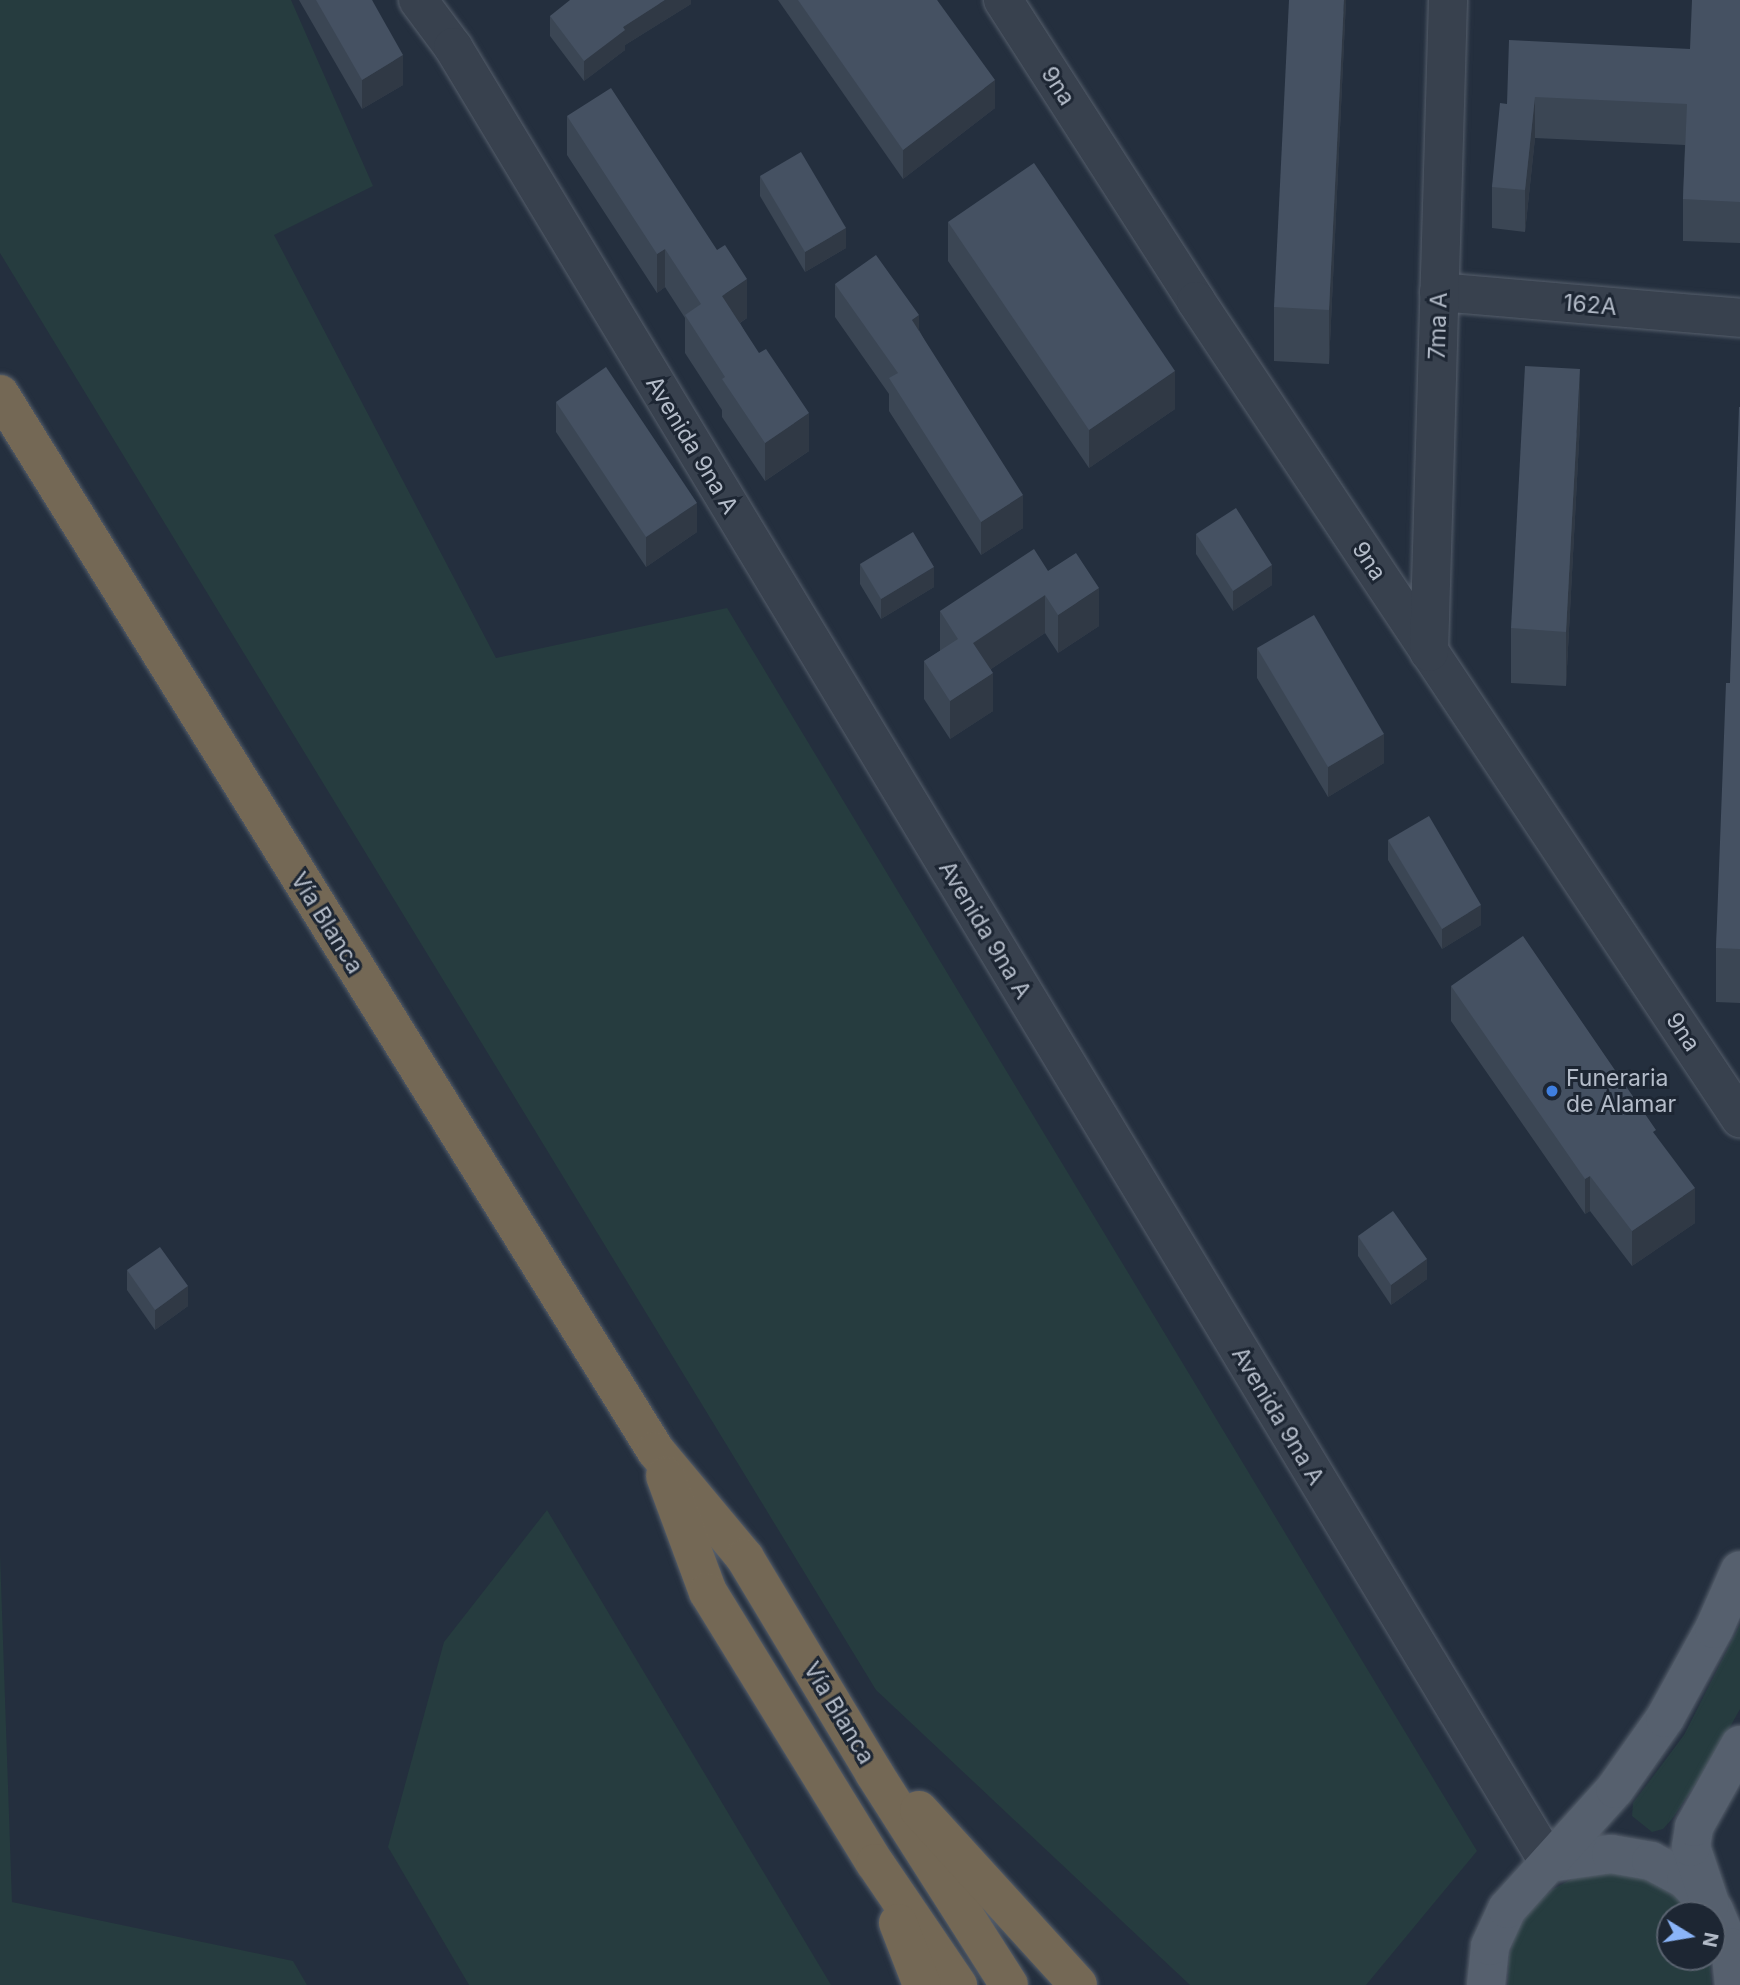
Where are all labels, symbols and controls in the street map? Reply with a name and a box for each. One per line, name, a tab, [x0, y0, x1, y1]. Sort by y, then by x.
street label: 9na	[1035, 61, 1081, 111]
street label: 162A	[1562, 289, 1618, 321]
street label: 7ma A	[1423, 292, 1453, 360]
street label: Avenida 9na A	[640, 371, 744, 519]
street label: 9na	[1346, 536, 1392, 586]
street label: Avenida 9na A	[933, 856, 1037, 1004]
street label: Vía Blanca	[285, 867, 369, 979]
street label: 9na	[1660, 1007, 1706, 1057]
place label: Funeraria de Alamar	[1566, 1064, 1676, 1118]
marker: Funeraria de Alamar	[1544, 1083, 1560, 1099]
street label: Avenida 9na A	[1226, 1342, 1330, 1490]
street label: Vía Blanca	[798, 1657, 880, 1769]
north arrow	[1656, 1901, 1726, 1971]
text: N	[1697, 1930, 1723, 1949]

